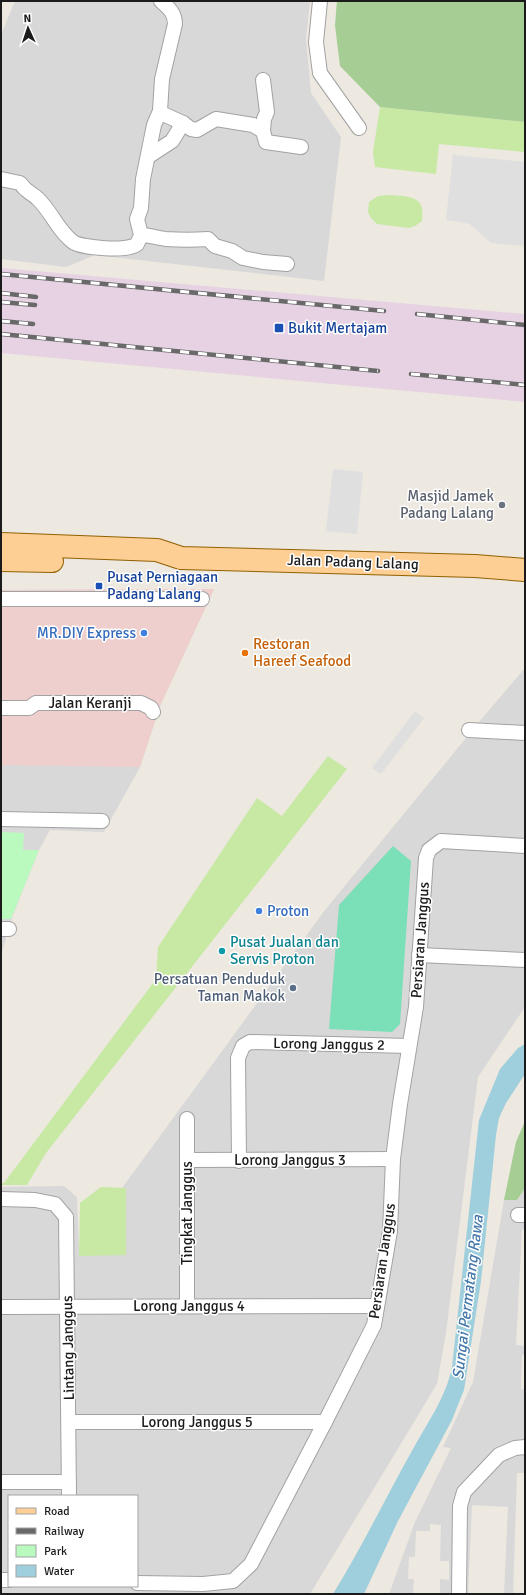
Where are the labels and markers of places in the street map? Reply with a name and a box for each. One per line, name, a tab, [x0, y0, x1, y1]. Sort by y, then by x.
place label: Bukit Mertajam	[288, 319, 387, 337]
marker: Bukit Mertajam	[273, 322, 285, 334]
place label: Masjid Jamek Padang Lalang	[400, 487, 494, 522]
marker: Masjid Jamek Padang Lalang	[497, 500, 507, 510]
place label: Pusat Perniagaan Padang Lalang	[107, 568, 218, 603]
marker: Pusat Perniagaan Padang Lalang	[94, 581, 104, 591]
place label: MR.DIY Express	[37, 624, 136, 642]
marker: MR.DIY Express	[139, 628, 149, 638]
place label: Restoran Hareef Seafood	[253, 635, 351, 670]
marker: Restoran Hareef Seafood	[240, 648, 250, 658]
place label: Proton	[267, 902, 309, 920]
marker: Proton	[254, 906, 264, 916]
place label: Pusat Jualan dan Servis Proton	[230, 933, 339, 968]
marker: Pusat Jualan dan Servis Proton	[217, 946, 227, 956]
place label: Persatuan Penduduk Taman Makok	[154, 970, 285, 1005]
marker: Persatuan Penduduk Taman Makok	[288, 983, 298, 993]

